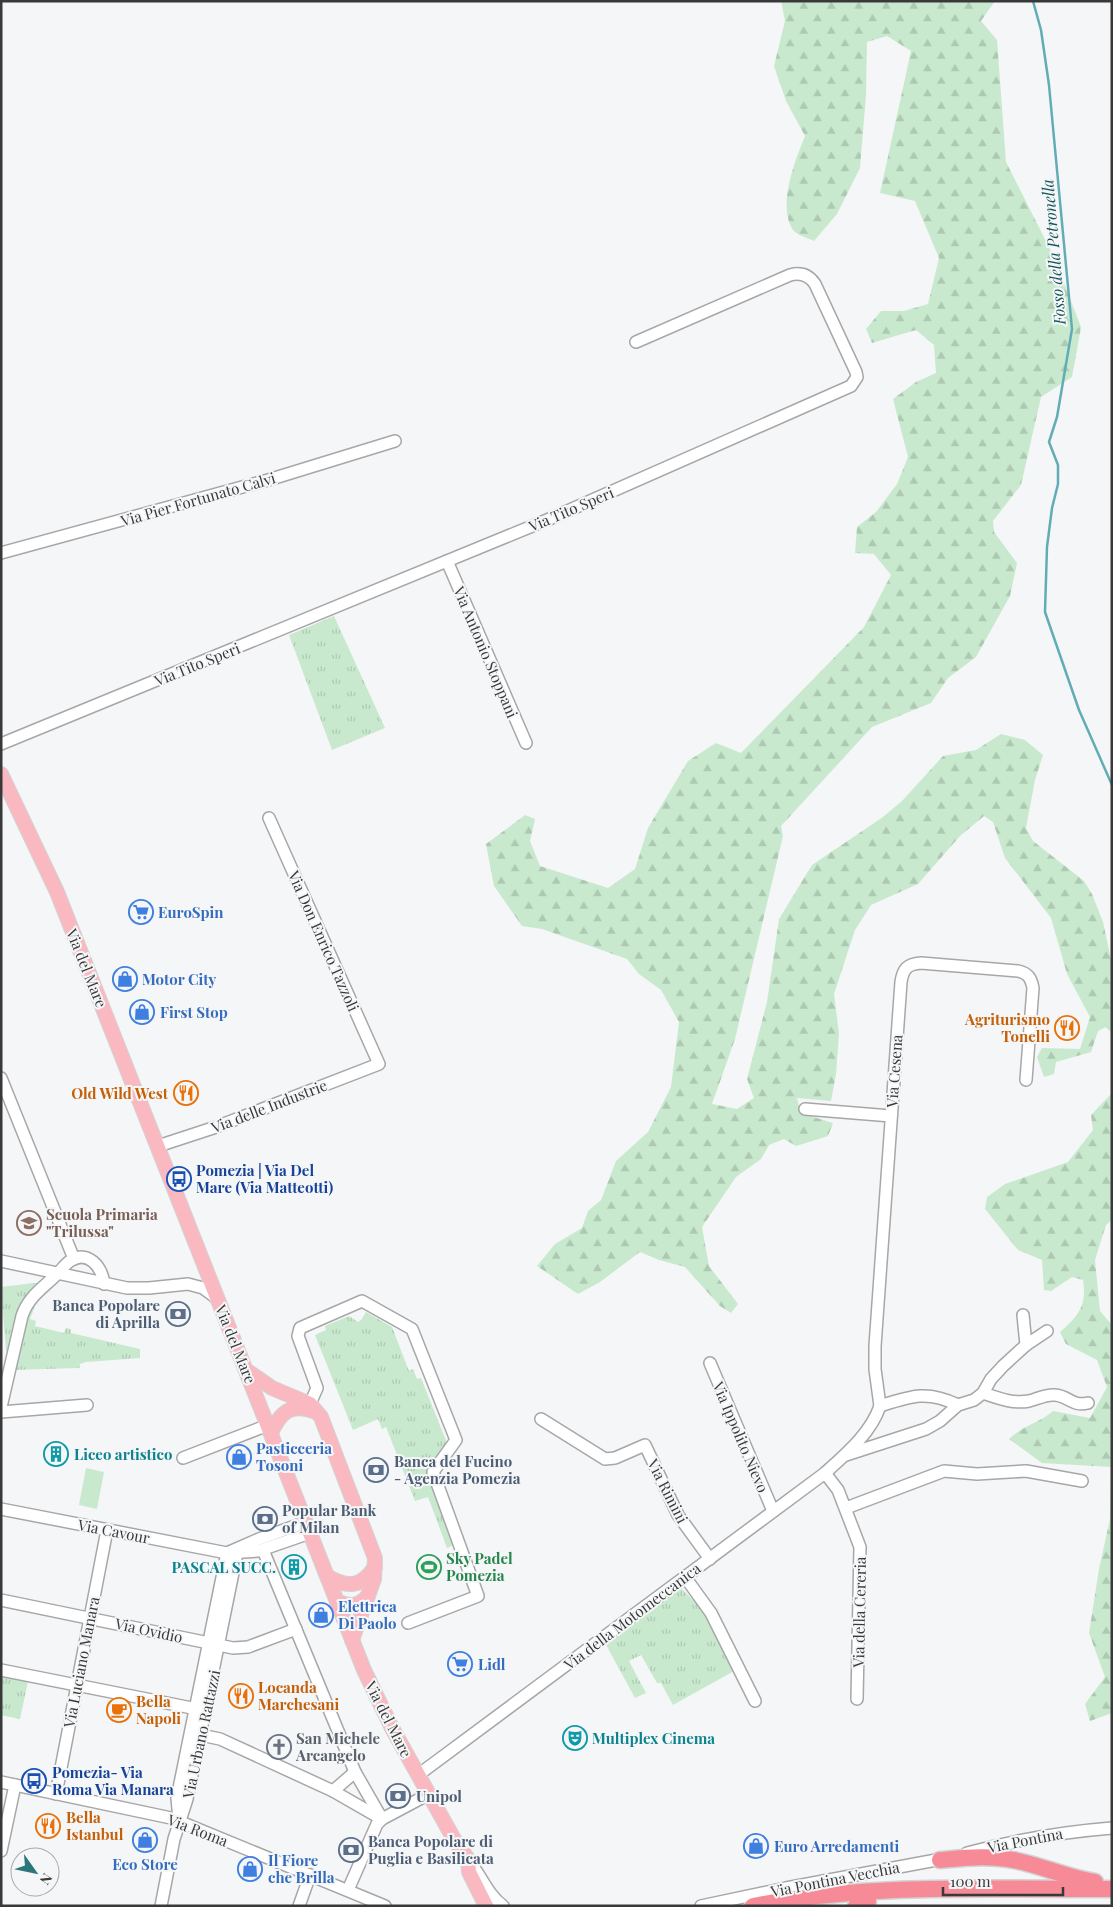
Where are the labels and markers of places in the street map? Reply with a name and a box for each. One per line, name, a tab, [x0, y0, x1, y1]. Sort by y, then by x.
supermarket icon: EuroSpin	[128, 899, 154, 925]
place label: EuroSpin	[158, 902, 224, 922]
shop icon: Motor City	[112, 966, 138, 992]
place label: Motor City	[142, 969, 217, 989]
shop icon: First Stop	[129, 999, 155, 1025]
place label: First Stop	[160, 1002, 228, 1022]
place label: Agriturismo Tonelli	[964, 1009, 1050, 1046]
restaurant icon: Agriturismo Tonelli	[1054, 1015, 1080, 1041]
restaurant icon: Old Wild West	[173, 1080, 199, 1106]
place label: Old Wild West	[71, 1083, 169, 1103]
place label: Pomezia | Via Del Mare (Via Matteotti)	[196, 1160, 333, 1197]
bus stop icon: Pomezia | Via Del Mare (Via Matteotti)	[166, 1166, 192, 1192]
place label: Scuola Primaria "Trilussa"	[46, 1204, 158, 1241]
school or university icon: Scuola Primaria "Trilussa"	[16, 1210, 42, 1236]
place label: Banca Popolare di Aprilla	[52, 1295, 160, 1332]
bank icon: Banca Popolare di Aprilla	[165, 1301, 191, 1327]
place label: Pasticceria Tosoni	[256, 1438, 332, 1475]
building icon: Liceo artistico	[43, 1441, 69, 1467]
place label: Liceo artistico	[74, 1444, 173, 1464]
shop icon: Pasticceria Tosoni	[226, 1444, 252, 1470]
place label: Banca del Fucino - Agenzia Pomezia	[394, 1451, 521, 1488]
bank icon: Banca del Fucino - Agenzia Pomezia	[363, 1457, 389, 1483]
place label: Popular Bank of Milan	[282, 1500, 377, 1537]
bank icon: Popular Bank of Milan	[252, 1506, 278, 1532]
place label: Sky Padel Pomezia	[446, 1548, 513, 1585]
building icon: PASCAL SUCC.	[281, 1554, 307, 1580]
sports icon: Sky Padel Pomezia	[416, 1554, 442, 1580]
place label: PASCAL SUCC.	[172, 1557, 276, 1577]
place label: Elettrica Di Paolo	[338, 1596, 397, 1633]
shop icon: Elettrica Di Paolo	[308, 1602, 334, 1628]
supermarket icon: Lidl	[447, 1651, 473, 1677]
place label: Lidl	[478, 1654, 506, 1674]
place label: Locanda Marchesani	[258, 1677, 339, 1714]
restaurant icon: Locanda Marchesani	[228, 1683, 254, 1709]
place label: Bella Napoli	[136, 1691, 181, 1728]
cafe icon: Bella Napoli	[106, 1697, 132, 1723]
theatre icon: Multiplex Cinema	[562, 1725, 588, 1751]
place label: San Michele Arcangelo	[295, 1728, 381, 1765]
place label: Multiplex Cinema	[592, 1728, 715, 1748]
church icon: San Michele Arcangelo	[266, 1734, 292, 1760]
place label: Pomezia- Via Roma Via Manara	[52, 1762, 174, 1799]
bus stop icon: Pomezia- Via Roma Via Manara	[21, 1768, 47, 1794]
bank icon: Unipol	[385, 1783, 411, 1809]
place label: Unipol	[416, 1786, 462, 1806]
place label: Bella Istanbul	[66, 1807, 124, 1844]
restaurant icon: Bella Istanbul	[35, 1813, 61, 1839]
shop icon: Eco Store	[132, 1827, 158, 1853]
place label: Banca Popolare di Puglia e Basilicata	[368, 1831, 494, 1868]
shop icon: Euro Arredamenti	[743, 1833, 769, 1859]
place label: Euro Arredamenti	[774, 1836, 899, 1856]
bank icon: Banca Popolare di Puglia e Basilicata	[338, 1837, 364, 1863]
place label: Il Fiore che Brilla	[268, 1850, 335, 1887]
place label: Eco Store	[112, 1854, 178, 1874]
shop icon: Il Fiore che Brilla	[237, 1856, 263, 1882]

